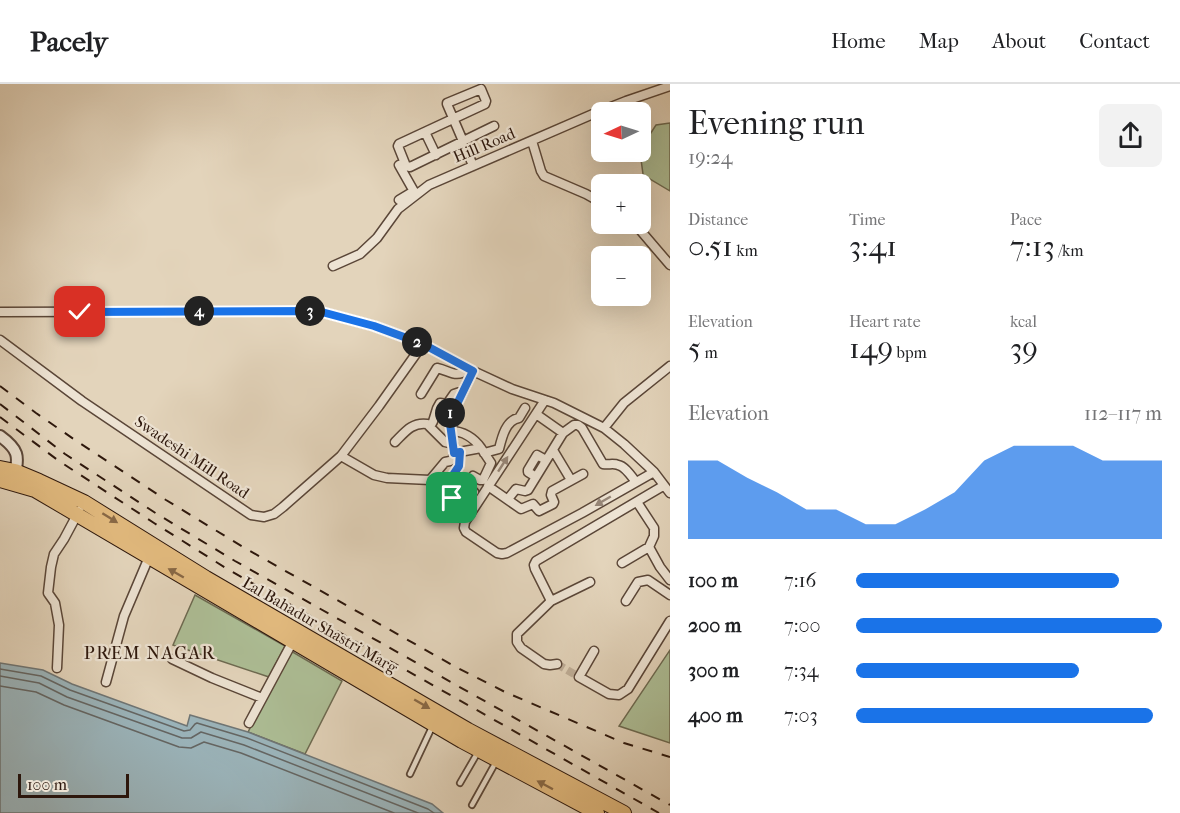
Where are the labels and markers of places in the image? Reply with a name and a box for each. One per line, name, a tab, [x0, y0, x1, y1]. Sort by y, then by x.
pin	[54, 286, 105, 337]
pin: 4	[184, 296, 214, 326]
pin: 3	[295, 296, 325, 326]
pin: 2	[402, 327, 432, 357]
pin: 1	[435, 398, 465, 428]
pin	[426, 472, 477, 523]

